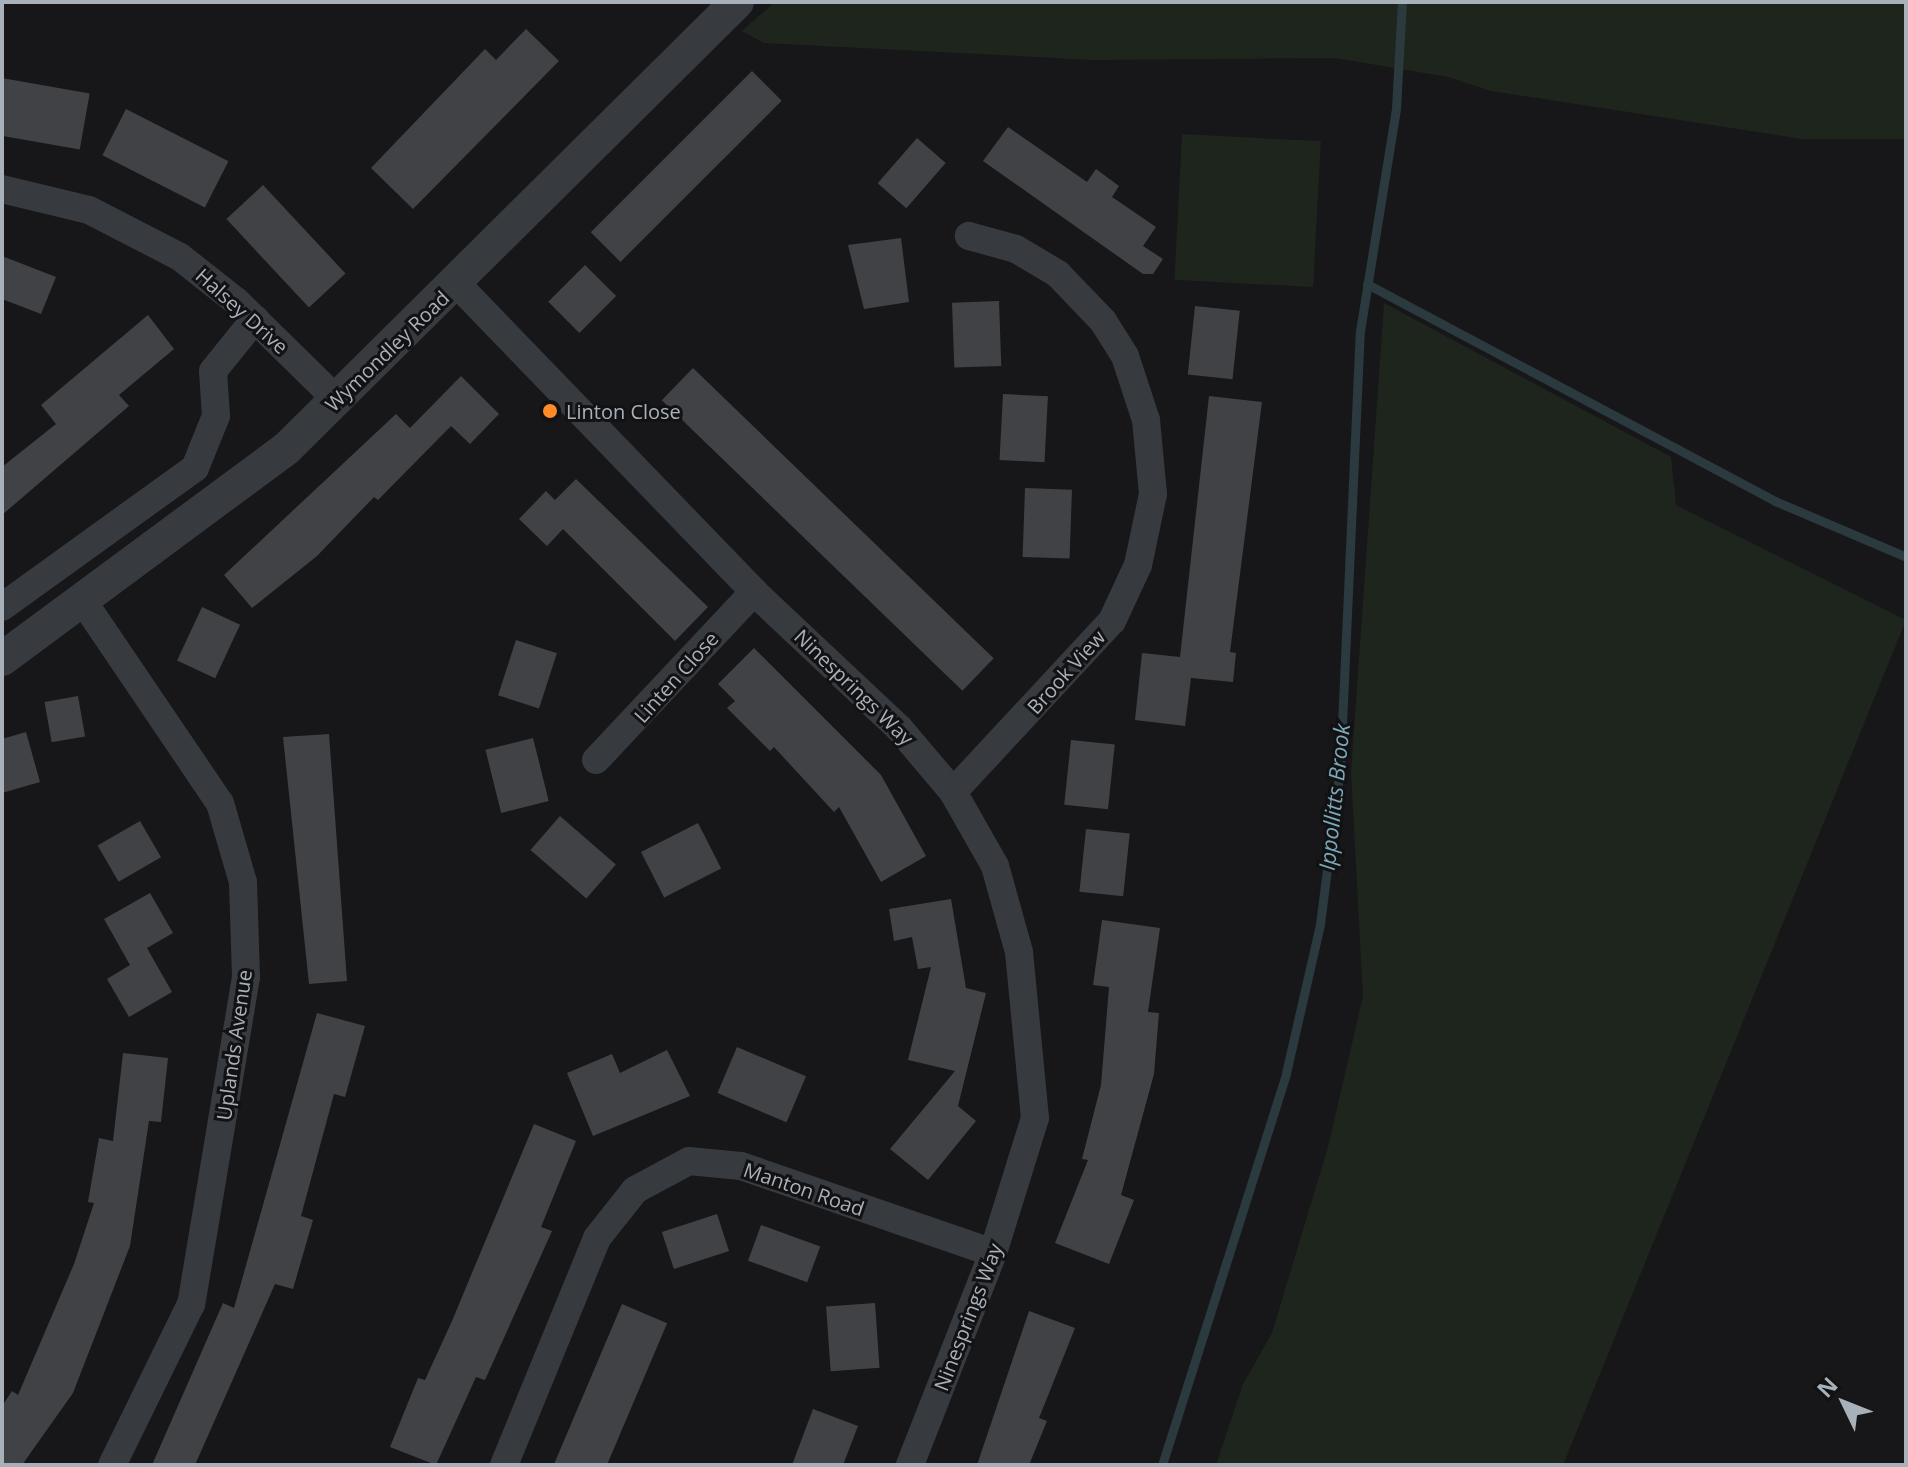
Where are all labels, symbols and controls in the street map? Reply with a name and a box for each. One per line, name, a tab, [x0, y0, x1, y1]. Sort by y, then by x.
street label: Halsey Drive	[191, 263, 293, 359]
street label: Wymondley Road	[320, 286, 454, 416]
place label: Linton Close	[566, 399, 681, 423]
marker: Linton Close	[541, 402, 559, 420]
street label: Ninesprings Way	[790, 624, 918, 750]
street label: Brook View	[1022, 625, 1110, 719]
street label: Linten Close	[629, 627, 723, 727]
water label: Ippollitts Brook	[1313, 722, 1355, 872]
street label: Uplands Avenue	[212, 968, 256, 1122]
street label: Manton Road	[741, 1157, 867, 1221]
street label: Ninesprings Way	[929, 1240, 1007, 1394]
north arrow	[1804, 1363, 1884, 1443]
text: N	[1809, 1370, 1844, 1403]

